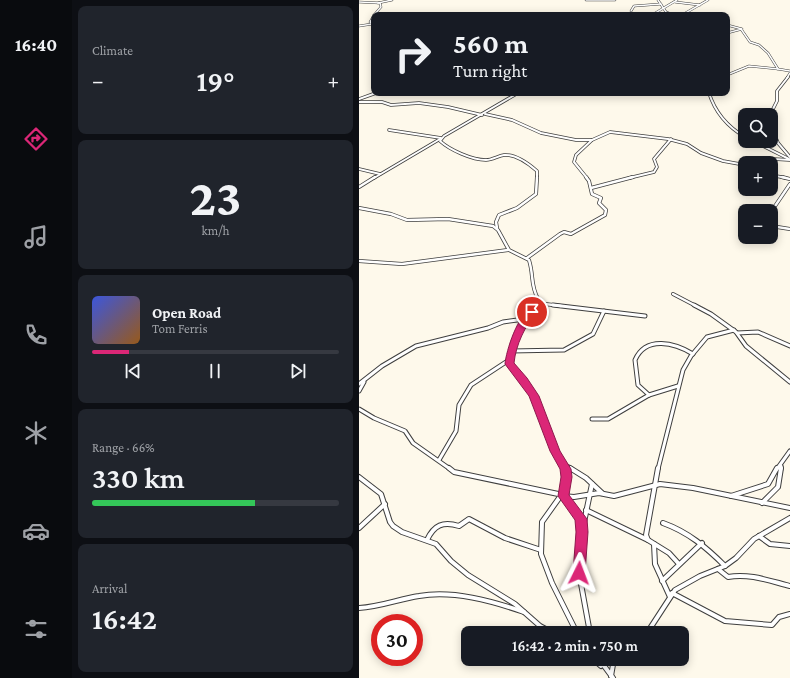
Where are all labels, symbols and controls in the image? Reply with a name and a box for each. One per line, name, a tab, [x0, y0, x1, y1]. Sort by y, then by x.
icon: right	[387, 28, 439, 80]
text: 560 m	[453, 28, 528, 59]
text: 16:40	[15, 35, 57, 55]
text: Climate	[92, 43, 133, 58]
text: Turn right	[453, 61, 527, 81]
text: 19°	[197, 64, 234, 97]
text: −	[92, 68, 104, 93]
text: +	[327, 68, 339, 93]
map controls	[738, 108, 778, 244]
button: search	[738, 108, 778, 148]
icon: directions	[22, 125, 50, 153]
button: +	[738, 156, 778, 196]
text: 23	[190, 168, 241, 226]
button: −	[738, 204, 778, 244]
icon: music	[22, 223, 50, 251]
text: km/h	[201, 223, 230, 238]
pin	[515, 295, 549, 329]
icon: arrive	[521, 301, 543, 323]
text: Open Road	[152, 305, 221, 321]
icon: phone	[22, 321, 50, 349]
text: Tom Ferris	[152, 321, 207, 336]
icon: previous	[122, 360, 144, 382]
icon: pause	[204, 360, 226, 382]
icon: next	[287, 360, 309, 382]
icon: climate	[22, 419, 50, 447]
text: Range · 66%	[92, 440, 155, 455]
text: 330 km	[92, 461, 185, 494]
icon: car	[22, 517, 50, 545]
position arrow	[558, 552, 600, 594]
text: Arrival	[92, 581, 127, 596]
text: 16:42	[92, 602, 157, 635]
speed limit sign: 30	[371, 614, 423, 666]
icon: filters	[22, 615, 50, 643]
text: 16:42 · 2 min · 750 m	[512, 638, 638, 654]

